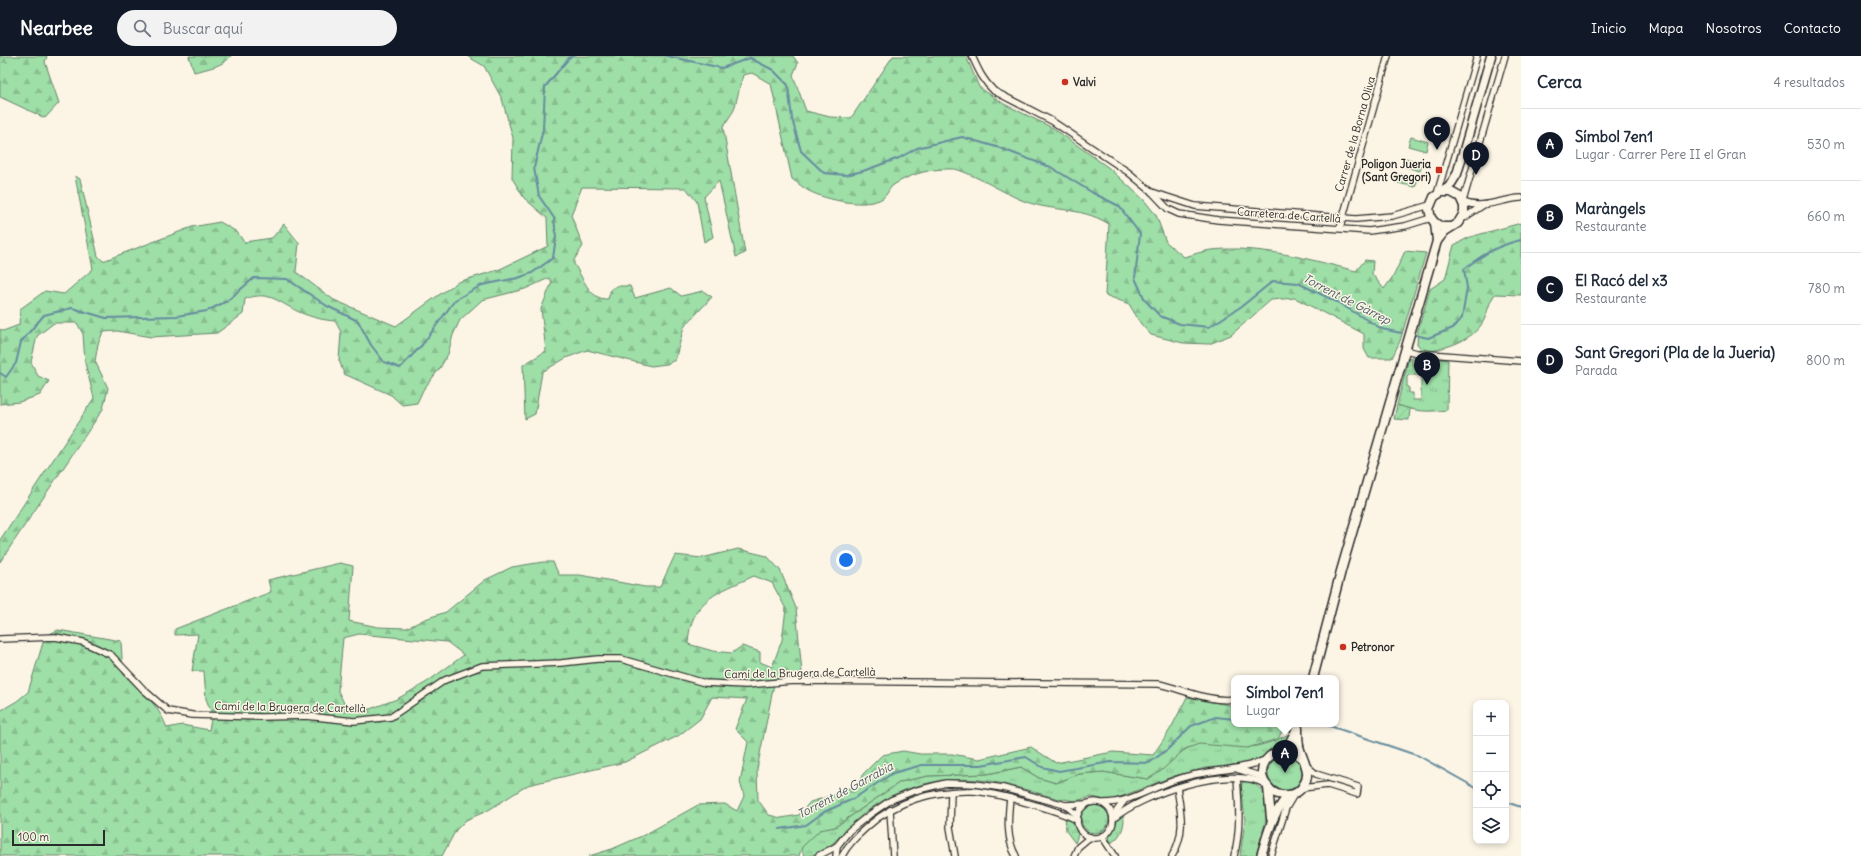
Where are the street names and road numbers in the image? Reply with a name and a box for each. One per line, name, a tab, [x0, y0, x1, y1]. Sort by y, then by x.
street label: Carrer de la Borna Oliva	[1332, 75, 1378, 193]
street label: Carretera de Cartellà	[1236, 204, 1342, 226]
street label: Camí de la Brugera de Cartellà	[724, 665, 876, 681]
street label: Camí de la Brugera de Cartellà	[214, 699, 366, 715]

